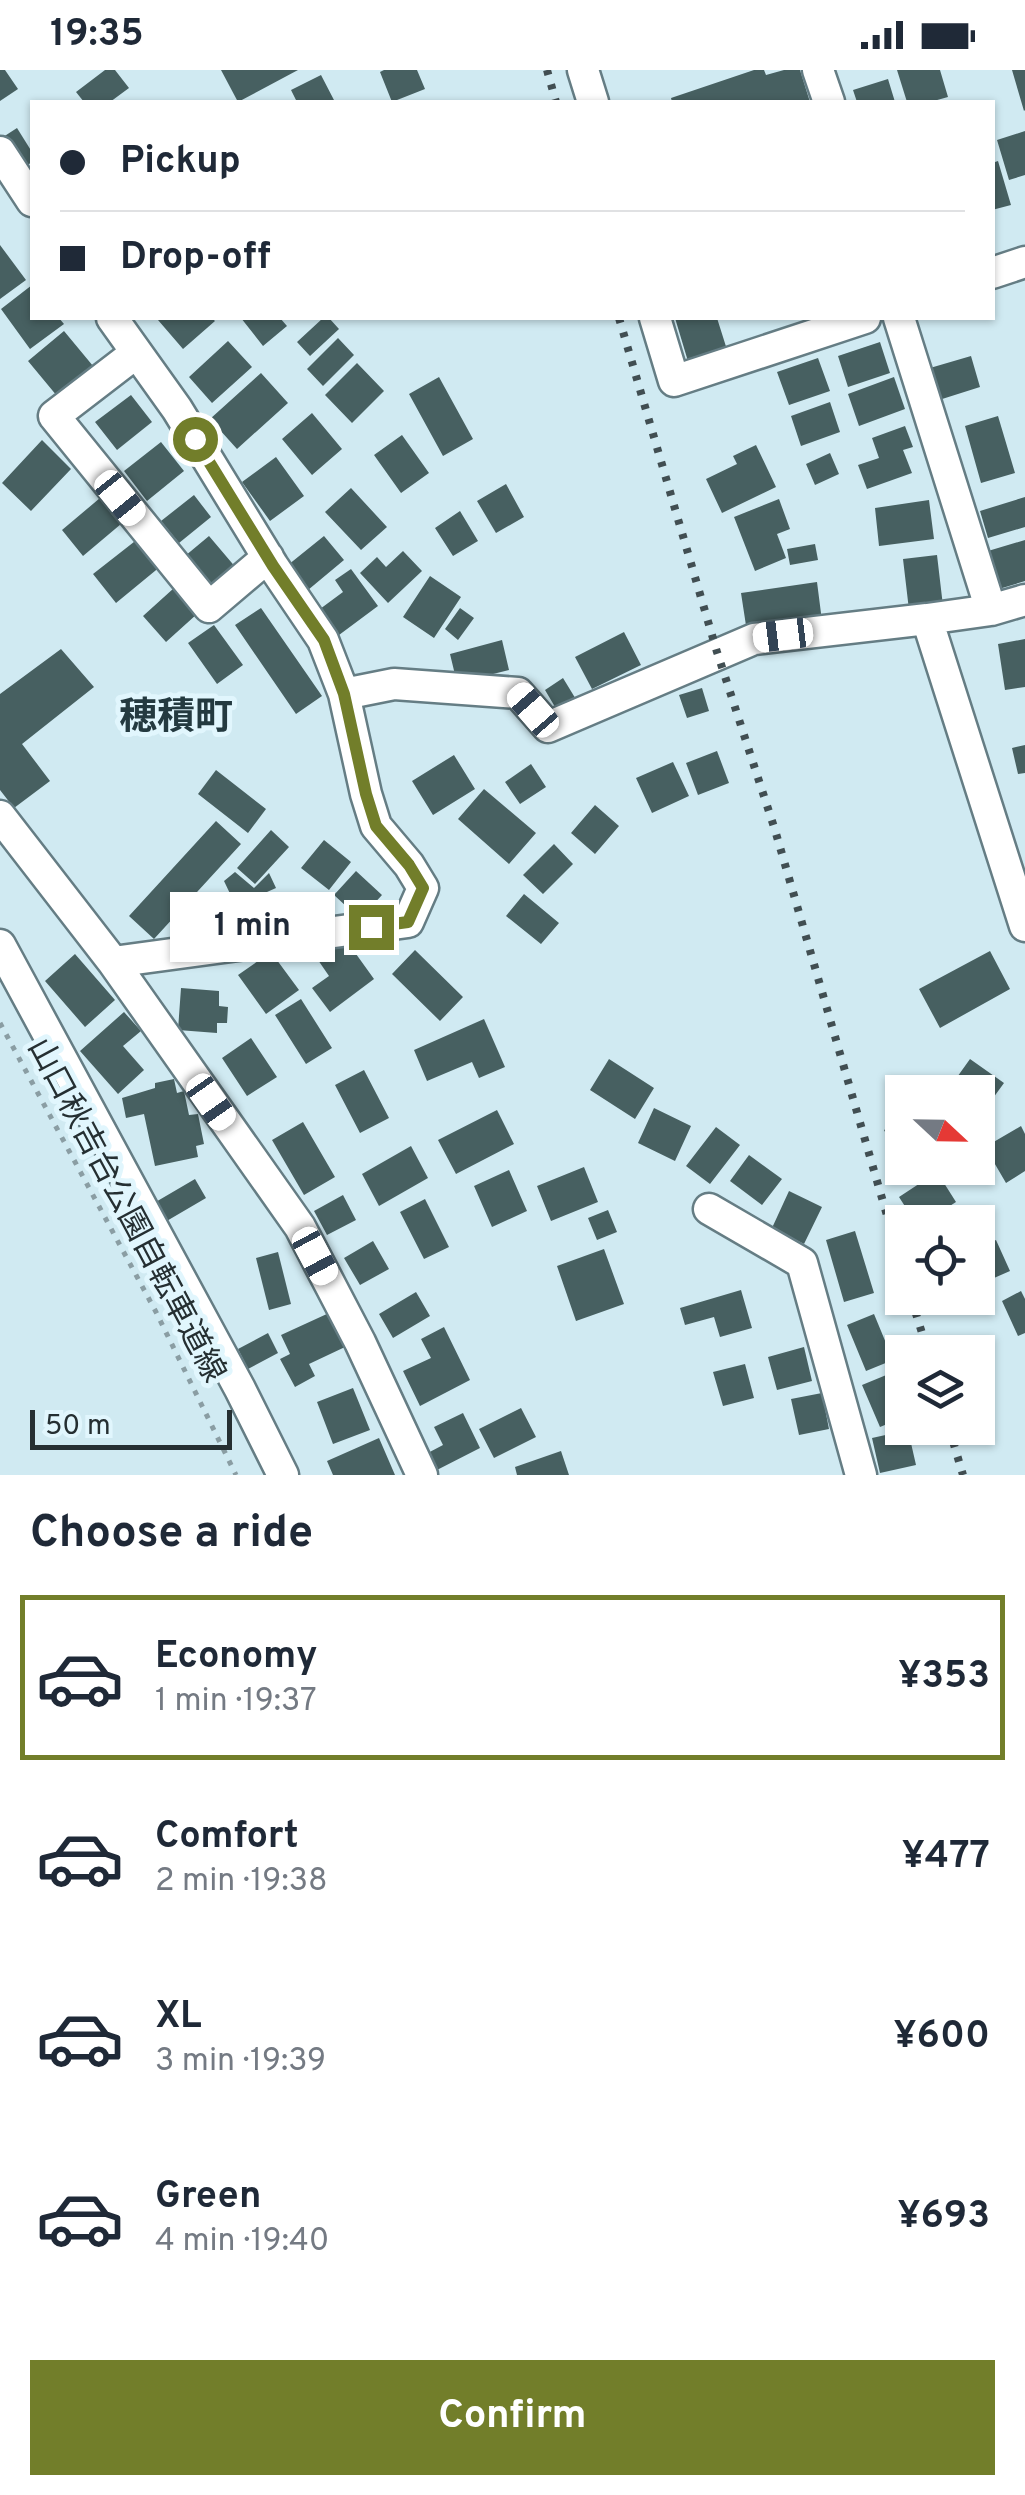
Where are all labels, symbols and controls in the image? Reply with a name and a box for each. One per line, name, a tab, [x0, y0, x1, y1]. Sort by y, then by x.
text: 19:35	[50, 11, 144, 60]
text: Pickup	[120, 138, 241, 187]
text: Drop-off	[120, 234, 271, 283]
route start	[173, 417, 218, 462]
car	[89, 465, 151, 531]
car	[751, 616, 815, 654]
car	[502, 678, 564, 742]
district label: 穂積町	[119, 695, 233, 744]
callout: 1 min	[171, 892, 336, 962]
route end	[349, 905, 394, 950]
text: 1 min	[214, 907, 291, 947]
street label: 山口秋吉台公園自転車道線	[17, 1032, 233, 1390]
car	[182, 1069, 240, 1135]
north arrow	[885, 1075, 995, 1185]
map controls	[885, 1075, 995, 1445]
button: locate	[885, 1205, 995, 1315]
car	[288, 1222, 342, 1290]
button: layers	[885, 1335, 995, 1445]
scale bar	[30, 1405, 232, 1450]
text: 50 m	[45, 1409, 111, 1445]
text: Choose a ride	[30, 1506, 313, 1563]
icon: car	[35, 1633, 125, 1723]
text: Economy	[155, 1633, 317, 1682]
text: ¥353	[898, 1653, 990, 1702]
text: 1 min · 19:37	[155, 1682, 317, 1722]
icon: car	[35, 1813, 125, 1903]
text: Comfort	[155, 1813, 299, 1862]
text: ¥477	[902, 1833, 990, 1882]
text: 2 min · 19:38	[155, 1862, 327, 1902]
icon: car	[35, 1993, 125, 2083]
text: XL	[155, 1993, 202, 2042]
text: ¥600	[893, 2013, 990, 2062]
text: 3 min · 19:39	[155, 2042, 326, 2082]
icon: car	[35, 2173, 125, 2263]
text: Green	[155, 2173, 261, 2222]
text: ¥693	[897, 2193, 990, 2242]
text: 4 min · 19:40	[155, 2222, 329, 2262]
button: Confirm	[30, 2360, 995, 2475]

